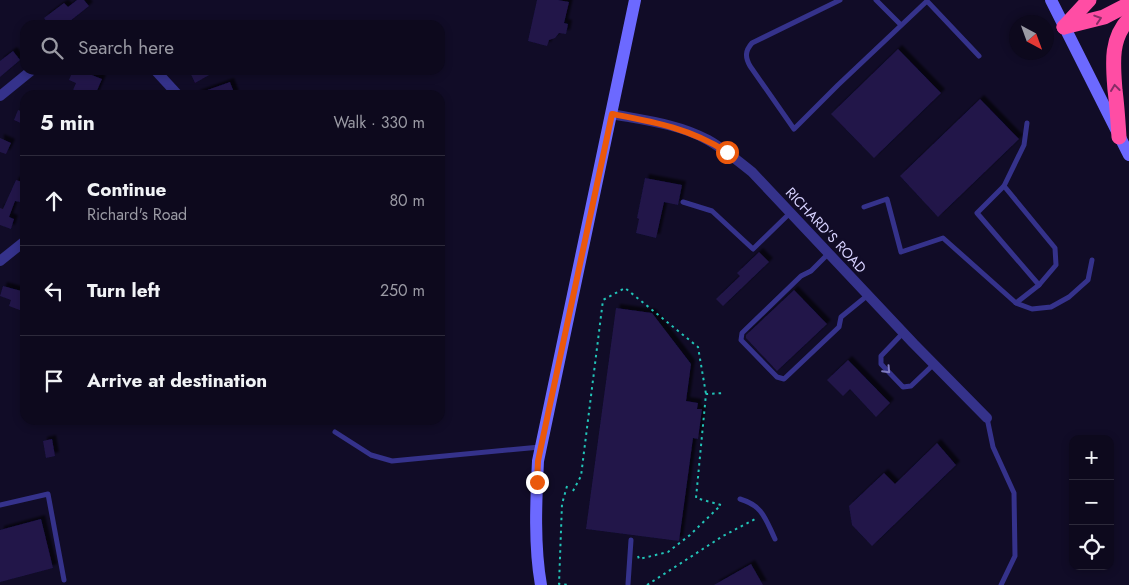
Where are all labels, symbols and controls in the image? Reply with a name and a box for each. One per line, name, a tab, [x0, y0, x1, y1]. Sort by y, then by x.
one-way arrow	[1093, 14, 1102, 24]
north arrow	[1009, 15, 1054, 60]
search box	[20, 20, 445, 75]
icon: search	[38, 34, 66, 62]
text: Search here	[78, 34, 174, 61]
one-way arrow	[1110, 84, 1121, 92]
text: 5 min	[40, 108, 95, 138]
text: Walk · 330 m	[334, 111, 425, 134]
route start	[716, 141, 739, 164]
text: Continue	[87, 176, 166, 203]
street label: RICHARD'S ROAD	[781, 183, 871, 277]
icon: ahead	[40, 187, 68, 215]
text: 80 m	[389, 189, 425, 212]
text: Richard's Road	[87, 203, 187, 226]
icon: left	[40, 277, 68, 305]
text: Turn left	[87, 277, 160, 304]
text: 250 m	[380, 279, 425, 302]
one-way arrow	[881, 365, 890, 374]
icon: arrive	[40, 367, 68, 395]
text: Arrive at destination	[87, 367, 267, 394]
map controls	[1069, 435, 1114, 570]
button: +	[1069, 435, 1114, 480]
route end	[526, 471, 549, 494]
button: −	[1069, 480, 1114, 525]
button: locate	[1069, 525, 1114, 570]

